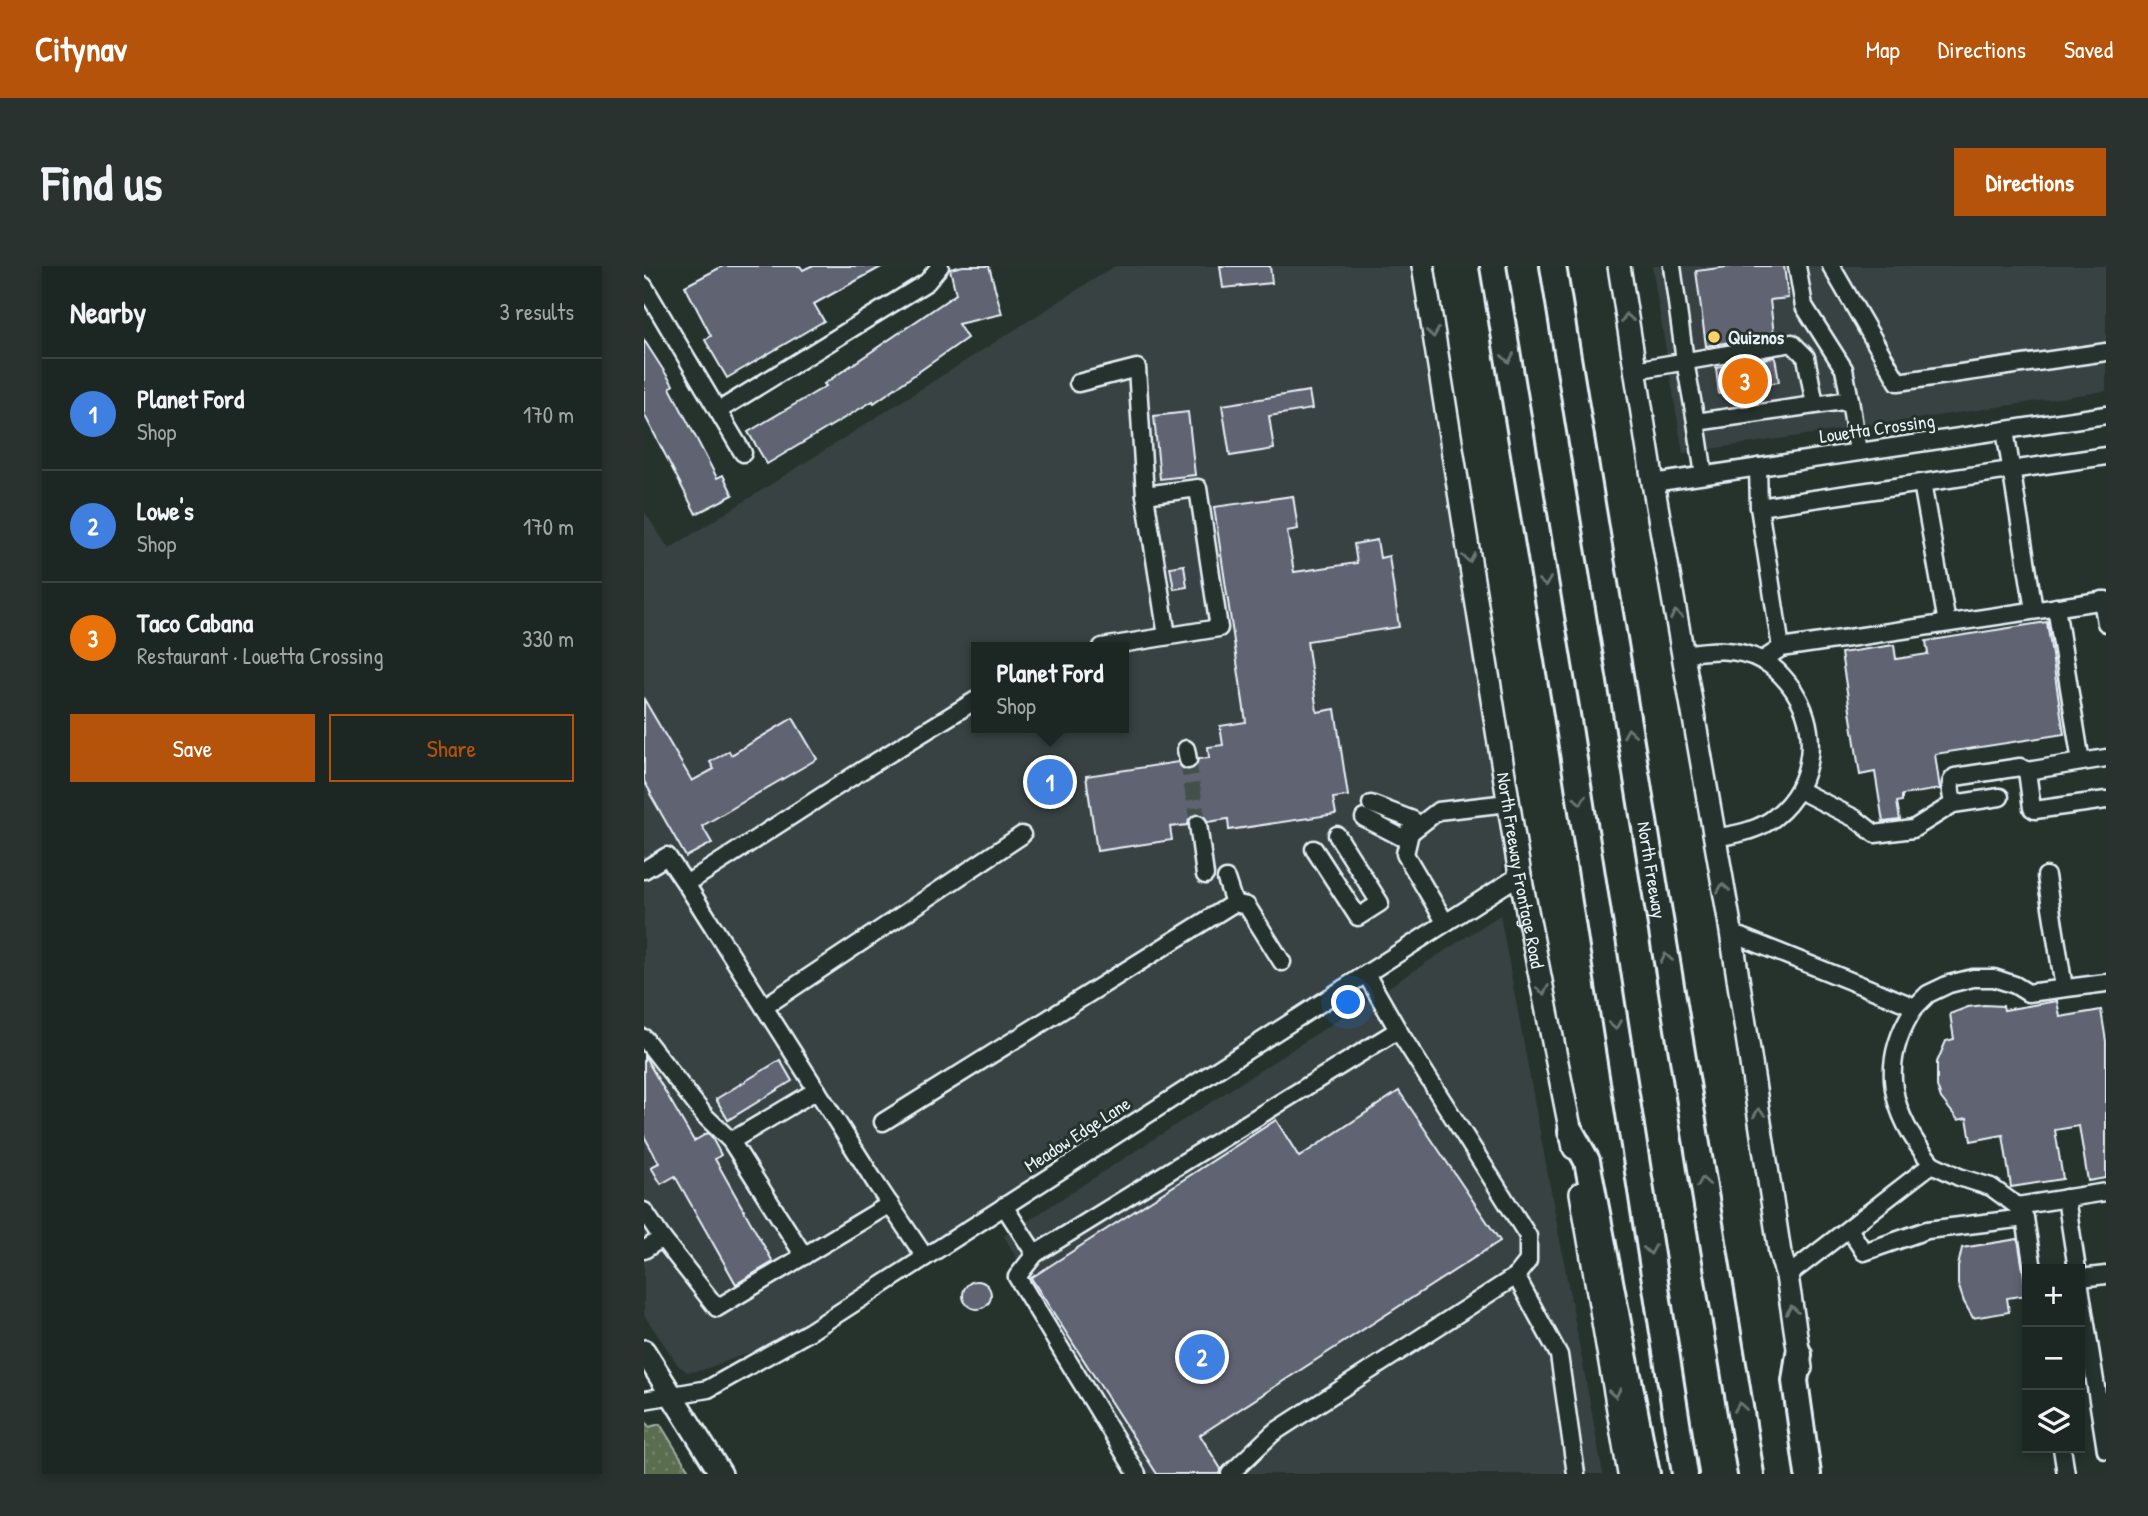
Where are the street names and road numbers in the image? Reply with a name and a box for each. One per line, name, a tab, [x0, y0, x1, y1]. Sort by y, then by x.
street label: Louetta Crossing	[1818, 407, 1936, 449]
street label: North Freeway Frontage Road	[1491, 770, 1551, 971]
street label: North Freeway	[1631, 820, 1673, 920]
street label: Meadow Edge Lane	[1019, 1090, 1135, 1178]

